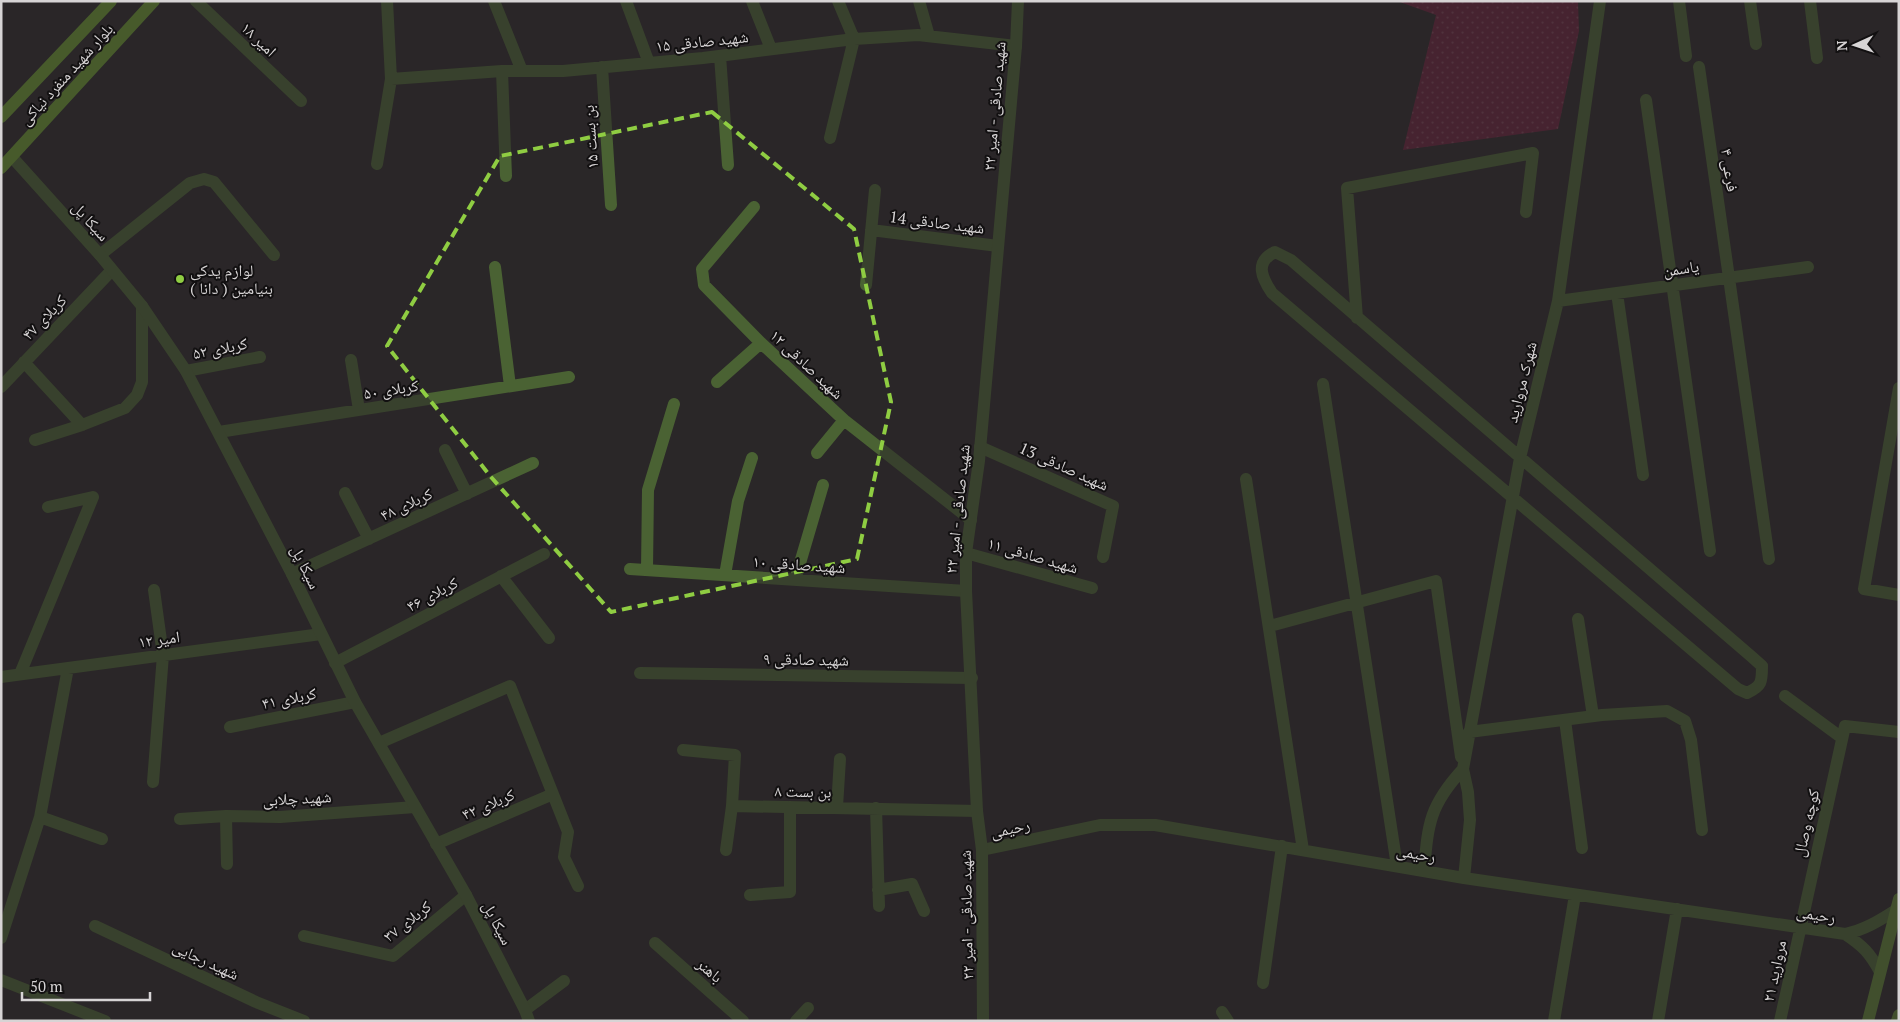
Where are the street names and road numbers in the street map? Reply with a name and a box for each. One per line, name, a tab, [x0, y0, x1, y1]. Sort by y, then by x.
street label: امیر ۱۸	[236, 17, 282, 61]
street label: بلوار شهید منفرد نیاکی	[14, 18, 118, 130]
street label: شهید صادقی ۱۵	[655, 25, 749, 57]
street label: شهید صادقی - امیر ۲۲	[977, 40, 1011, 172]
street label: بن بست ۱۵	[577, 104, 603, 170]
street label: فرعی ۴	[1716, 147, 1744, 193]
street label: سیکا پل	[67, 196, 115, 246]
street label: شهید صادقی 14	[888, 205, 986, 239]
street label: یاسمن	[1662, 255, 1700, 281]
street label: کربلای ۴۷	[17, 289, 71, 345]
street label: شهید صادقی ۱۲	[765, 324, 849, 404]
street label: کربلای ۵۲	[191, 332, 250, 364]
street label: شهرک مروارید	[1500, 339, 1542, 425]
street label: کربلای ۵۰	[362, 374, 420, 404]
street label: شهید صادقی 13	[1016, 436, 1112, 496]
street label: شهید صادقی - امیر ۲۲	[939, 443, 975, 575]
street label: کربلای ۴۸	[376, 482, 436, 526]
street label: شهید صادقی ۱۱	[985, 532, 1081, 578]
street label: سیکا پل	[286, 541, 326, 593]
street label: شهید صادقی ۱۰	[752, 550, 846, 578]
street label: کربلای ۴۶	[402, 571, 462, 617]
street label: امير ۱۲	[137, 625, 181, 653]
street label: شهید صادقی ۹	[763, 647, 849, 671]
street label: کربلای ۴۱	[260, 682, 319, 714]
street label: بن بست ۸	[774, 780, 832, 802]
street label: کربلای ۴۲	[458, 783, 518, 825]
street label: شهید چلابی	[262, 785, 332, 811]
street label: کوچه وصال	[1788, 787, 1825, 859]
street label: رحیمی	[988, 813, 1032, 843]
street label: رحیمی	[1395, 839, 1437, 867]
street label: شهید صادقی - امیر ۲۲	[954, 850, 978, 980]
street label: کربلای ۳۷	[378, 895, 436, 947]
street label: سیکا پل	[478, 897, 518, 949]
street label: رحیمی	[1795, 900, 1837, 928]
street label: شهید رجایی	[169, 935, 243, 985]
street label: مروارید ۲۱	[1757, 938, 1791, 1004]
street label: باهنر	[692, 952, 728, 987]

